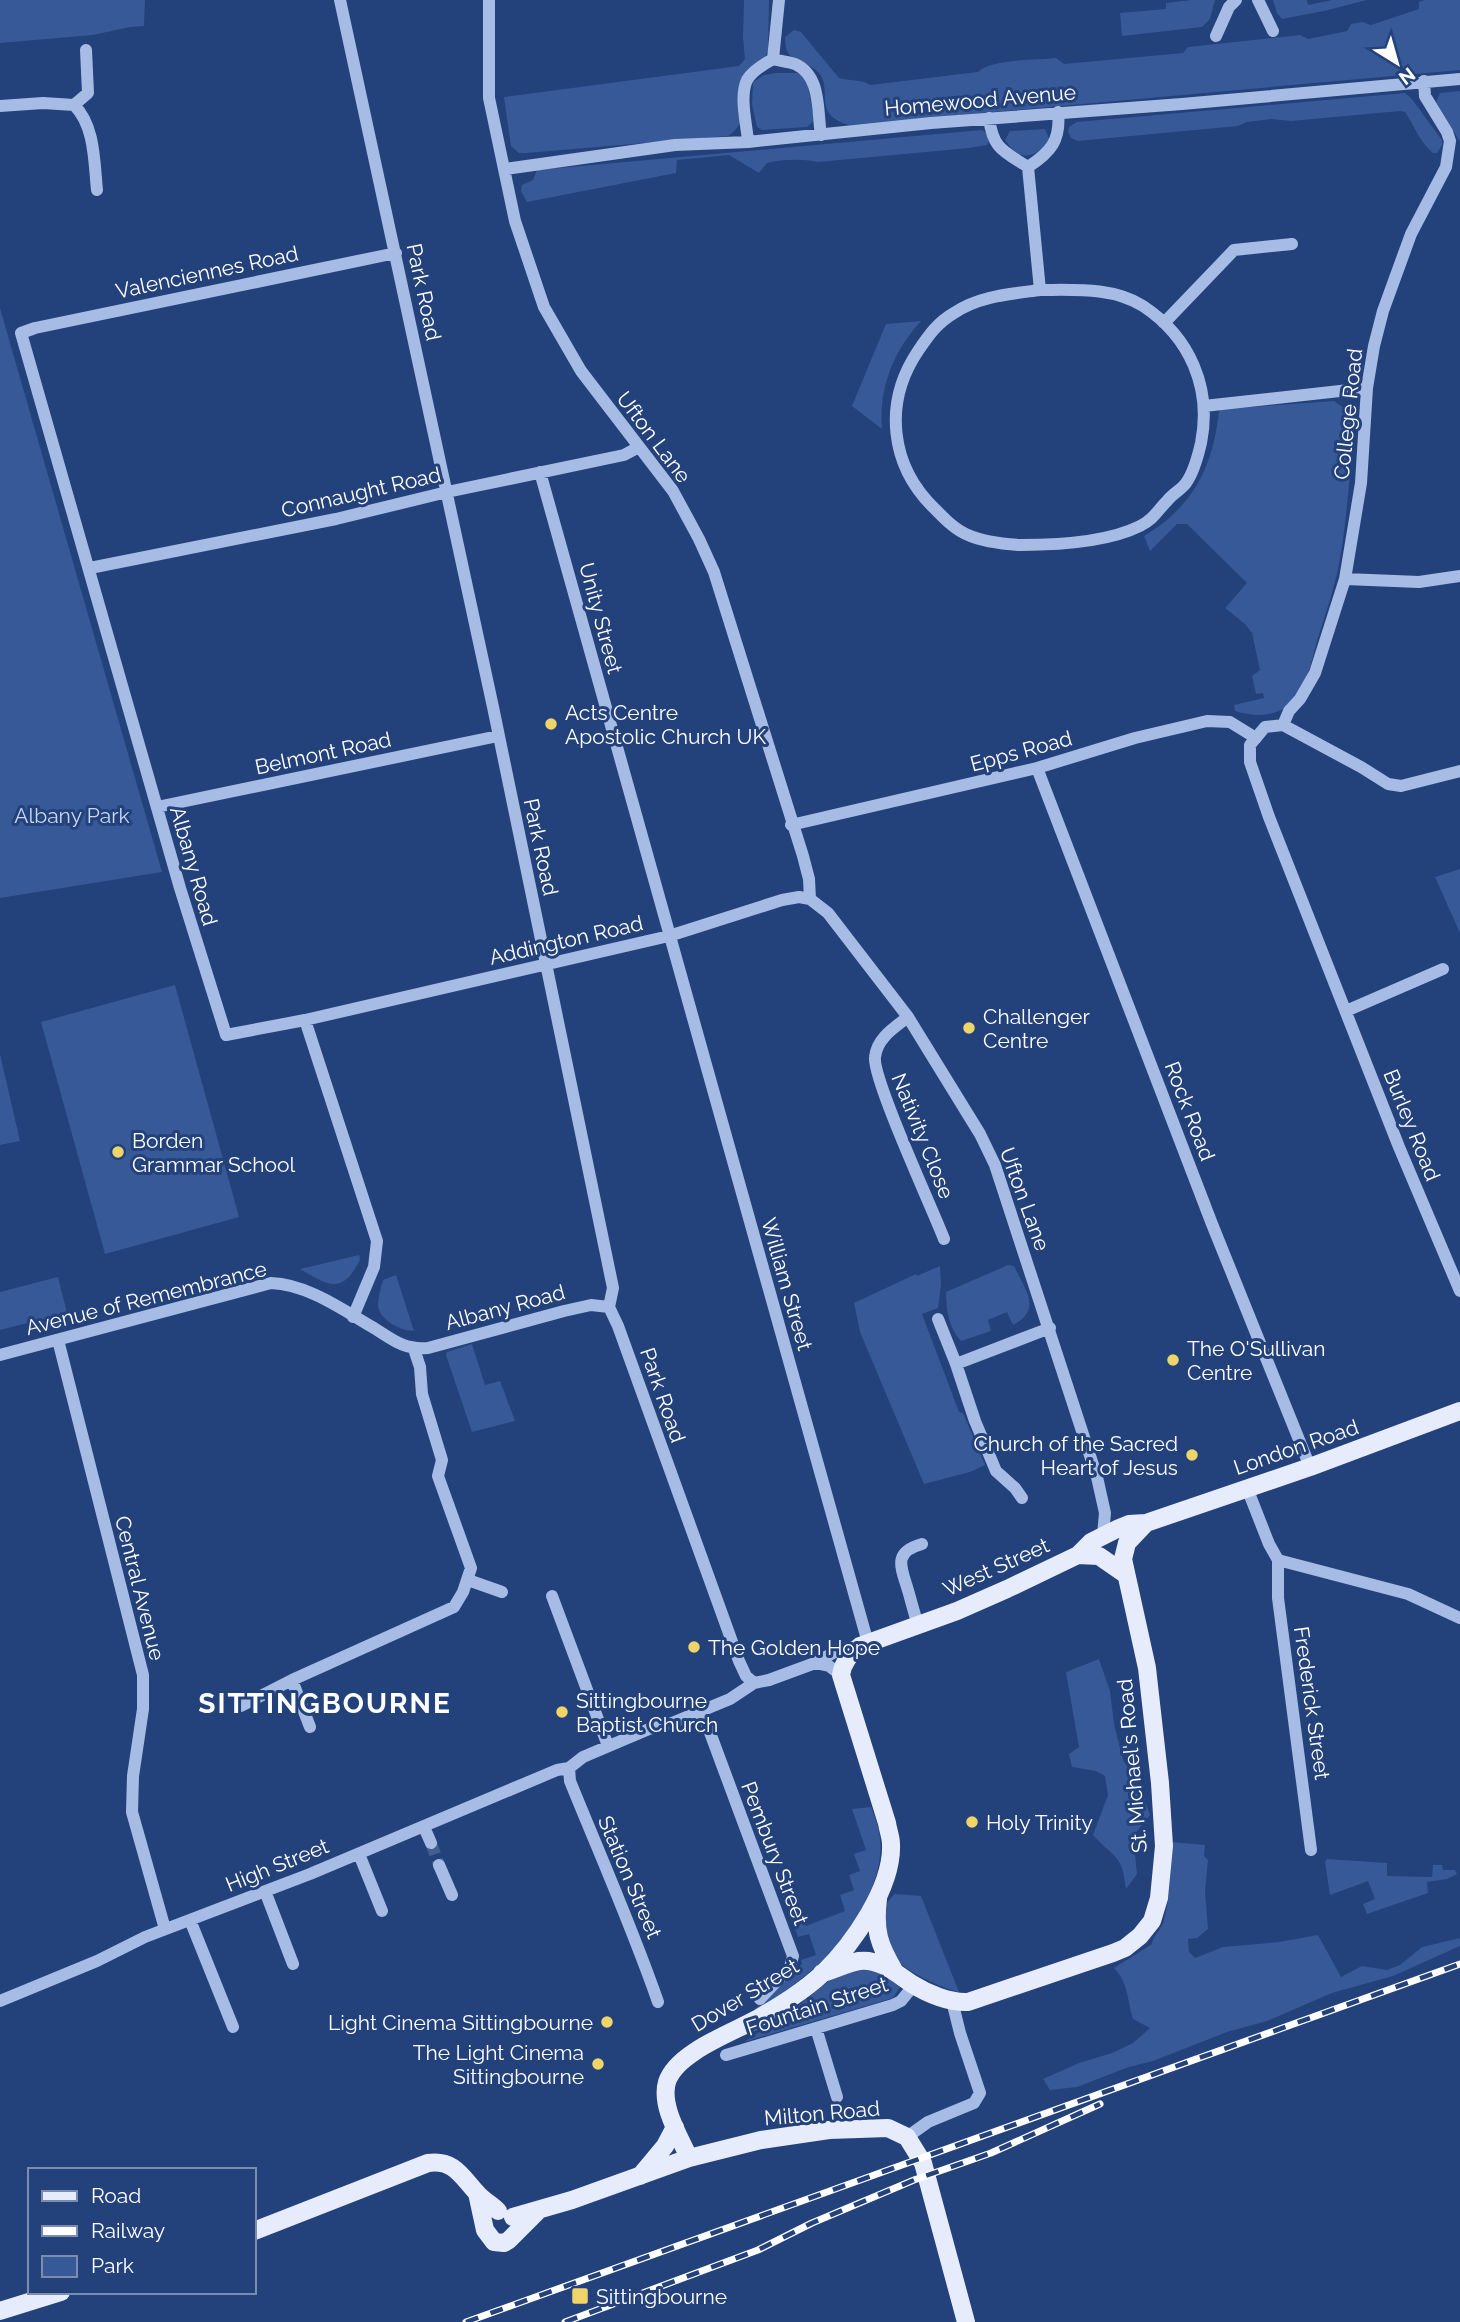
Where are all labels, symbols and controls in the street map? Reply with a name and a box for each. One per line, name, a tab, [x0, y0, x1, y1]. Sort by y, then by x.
north arrow	[1362, 28, 1432, 98]
text: N	[1395, 63, 1420, 90]
street label: Homewood Avenue	[883, 79, 1077, 121]
street label: Valenciennes Road	[113, 240, 301, 304]
street label: Park Road	[402, 241, 446, 343]
street label: College Road	[1329, 347, 1367, 481]
street label: Ufton Lane	[612, 386, 696, 488]
street label: Connaught Road	[279, 461, 443, 523]
street label: Unity Street	[574, 560, 628, 676]
place label: Acts Centre Apostolic Church UK	[565, 700, 766, 749]
marker: Acts Centre Apostolic Church UK	[543, 716, 559, 732]
street label: Epps Road	[967, 725, 1075, 777]
street label: Belmont Road	[253, 726, 393, 780]
street label: Park Road	[519, 796, 563, 898]
park label: Albany Park	[14, 803, 130, 828]
street label: Albany Road	[165, 803, 223, 929]
street label: Addington Road	[487, 910, 645, 970]
place label: Challenger Centre	[983, 1004, 1090, 1053]
marker: Challenger Centre	[961, 1020, 977, 1036]
street label: Rock Road	[1160, 1058, 1220, 1164]
street label: Burley Road	[1378, 1066, 1446, 1184]
street label: Nativity Close	[886, 1070, 960, 1202]
place label: Borden Grammar School	[132, 1128, 296, 1177]
marker: Borden Grammar School	[110, 1144, 126, 1160]
street label: Ufton Lane	[995, 1144, 1055, 1254]
street label: William Street	[756, 1215, 818, 1353]
street label: Avenue of Remembrance	[23, 1256, 269, 1340]
street label: Albany Road	[442, 1279, 568, 1335]
place label: The O'Sullivan Centre	[1187, 1336, 1325, 1385]
street label: Park Road	[635, 1344, 691, 1446]
marker: The O'Sullivan Centre	[1165, 1352, 1181, 1368]
street label: London Road	[1230, 1414, 1362, 1480]
place label: Church of the Sacred Heart of Jesus	[973, 1431, 1178, 1480]
marker: Church of the Sacred Heart of Jesus	[1184, 1447, 1200, 1463]
street label: Central Avenue	[110, 1513, 170, 1663]
street label: West Street	[939, 1532, 1053, 1602]
street label: Frederick Street	[1289, 1625, 1335, 1781]
place label: The Golden Hope	[708, 1635, 880, 1660]
marker: The Golden Hope	[686, 1639, 702, 1655]
street label: St. Michael's Road	[1112, 1678, 1152, 1854]
district label: SITTINGBOURNE	[198, 1687, 452, 1720]
place label: Sittingbourne Baptist Church	[576, 1688, 718, 1737]
marker: Sittingbourne Baptist Church	[554, 1704, 570, 1720]
street label: Pembury Street	[736, 1778, 814, 1928]
place label: Holy Trinity	[986, 1810, 1093, 1835]
street label: Station Street	[593, 1812, 667, 1942]
marker: Holy Trinity	[964, 1814, 980, 1830]
street label: High Street	[222, 1833, 332, 1897]
street label: Dover Street	[687, 1953, 803, 2037]
street label: Fountain Street	[743, 1971, 891, 2041]
place label: Light Cinema Sittingbourne	[328, 2010, 593, 2035]
marker: Light Cinema Sittingbourne	[599, 2014, 615, 2030]
place label: The Light Cinema Sittingbourne	[413, 2040, 584, 2089]
marker: The Light Cinema Sittingbourne	[590, 2056, 606, 2072]
street label: Milton Road	[763, 2095, 881, 2131]
legend	[28, 2168, 256, 2294]
text: Road	[91, 2183, 141, 2208]
text: Railway	[91, 2218, 165, 2243]
text: Park	[91, 2253, 134, 2278]
place label: Sittingbourne	[596, 2284, 727, 2309]
marker: Sittingbourne	[570, 2286, 590, 2306]

